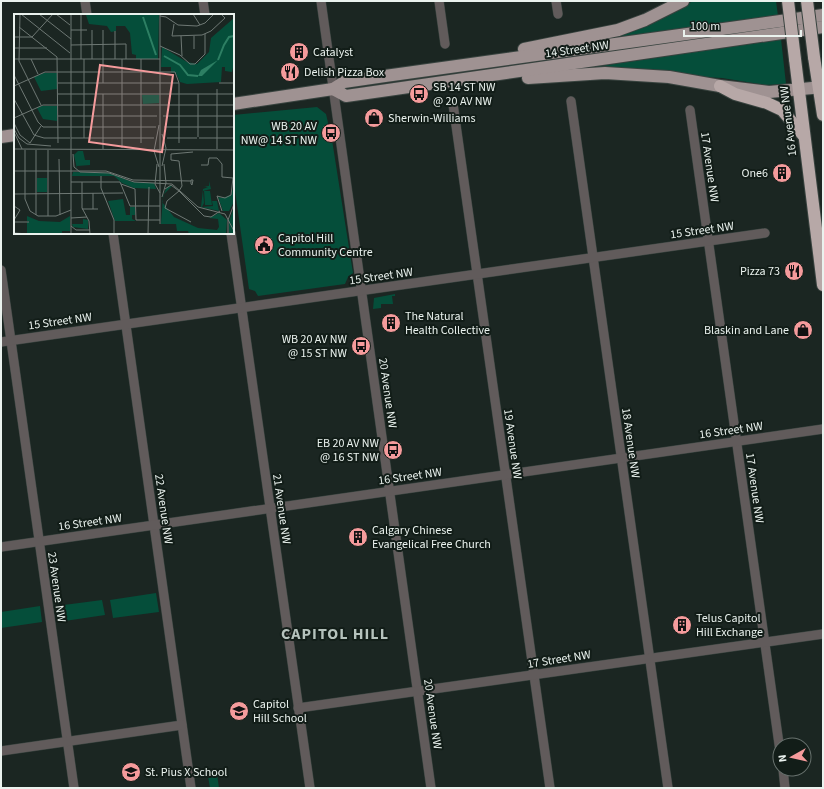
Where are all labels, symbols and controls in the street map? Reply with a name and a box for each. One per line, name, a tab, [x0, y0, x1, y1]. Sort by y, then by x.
scale bar	[684, 12, 801, 38]
inset map	[14, 14, 234, 234]
text: 100 m	[690, 18, 720, 35]
street label: 14 Street NW	[544, 37, 610, 62]
building icon: Catalyst	[288, 41, 310, 63]
place label: Catalyst	[313, 44, 353, 61]
restaurant icon: Delish Pizza Box	[279, 61, 301, 83]
place label: Delish Pizza Box	[304, 64, 385, 81]
place label: SB 14 ST NW @ 20 AV NW	[433, 79, 496, 110]
bus stop icon: SB 14 ST NW @ 20 AV NW	[408, 83, 430, 105]
street label: 16 Avenue NW	[776, 84, 801, 157]
shop icon: Sherwin-Williams	[363, 107, 385, 129]
place label: Sherwin-Williams	[388, 110, 476, 127]
place label: WB 20 AV NW@ 14 ST NW	[241, 118, 318, 149]
bus stop icon: WB 20 AV NW@ 14 ST NW	[320, 122, 342, 144]
street label: 17 Avenue NW	[696, 131, 723, 204]
building icon: One6	[771, 162, 793, 184]
place label: One6	[742, 165, 768, 182]
street label: 15 Street NW	[669, 218, 735, 243]
place label: Capitol Hill Community Centre	[278, 230, 373, 261]
public building icon: Capitol Hill Community Centre	[253, 234, 275, 256]
restaurant icon: Pizza 73	[783, 260, 805, 282]
place label: Pizza 73	[740, 263, 780, 280]
street label: 15 Street NW	[348, 264, 414, 289]
place label: The Natural Health Collective	[405, 308, 490, 339]
street label: 15 Street NW	[27, 309, 93, 334]
building icon: The Natural Health Collective	[380, 312, 402, 334]
shop icon: Blaskin and Lane	[792, 319, 814, 341]
place label: Blaskin and Lane	[704, 322, 789, 339]
place label: WB 20 AV NW @ 15 ST NW	[282, 331, 348, 362]
bus stop icon: WB 20 AV NW @ 15 ST NW	[350, 335, 372, 357]
street label: 20 Avenue NW	[374, 357, 401, 430]
street label: 18 Avenue NW	[617, 407, 644, 480]
street label: 19 Avenue NW	[499, 408, 526, 481]
street label: 16 Street NW	[698, 418, 764, 443]
place label: EB 20 AV NW @ 16 ST NW	[317, 435, 380, 466]
bus stop icon: EB 20 AV NW @ 16 ST NW	[382, 439, 404, 461]
street label: 17 Avenue NW	[741, 452, 768, 525]
street label: 16 Street NW	[377, 464, 443, 489]
street label: 22 Avenue NW	[150, 473, 177, 546]
street label: 21 Avenue NW	[268, 473, 295, 546]
street label: 16 Street NW	[57, 510, 123, 535]
place label: Calgary Chinese Evangelical Free Church	[372, 522, 491, 553]
building icon: Calgary Chinese Evangelical Free Church	[347, 526, 369, 548]
street label: 23 Avenue NW	[43, 551, 70, 624]
place label: Telus Capitol Hill Exchange	[696, 610, 763, 641]
building icon: Telus Capitol Hill Exchange	[671, 614, 693, 636]
district label: CAPITOL HILL	[281, 623, 389, 645]
street label: 17 Street NW	[526, 646, 593, 673]
street label: 20 Avenue NW	[419, 678, 446, 751]
place label: Capitol Hill School	[253, 696, 307, 727]
school or university icon: Capitol Hill School	[228, 700, 250, 722]
north arrow	[772, 737, 812, 777]
text: N	[775, 754, 791, 763]
school or university icon: St. Pius X School	[120, 761, 142, 783]
place label: St. Pius X School	[145, 764, 227, 781]

